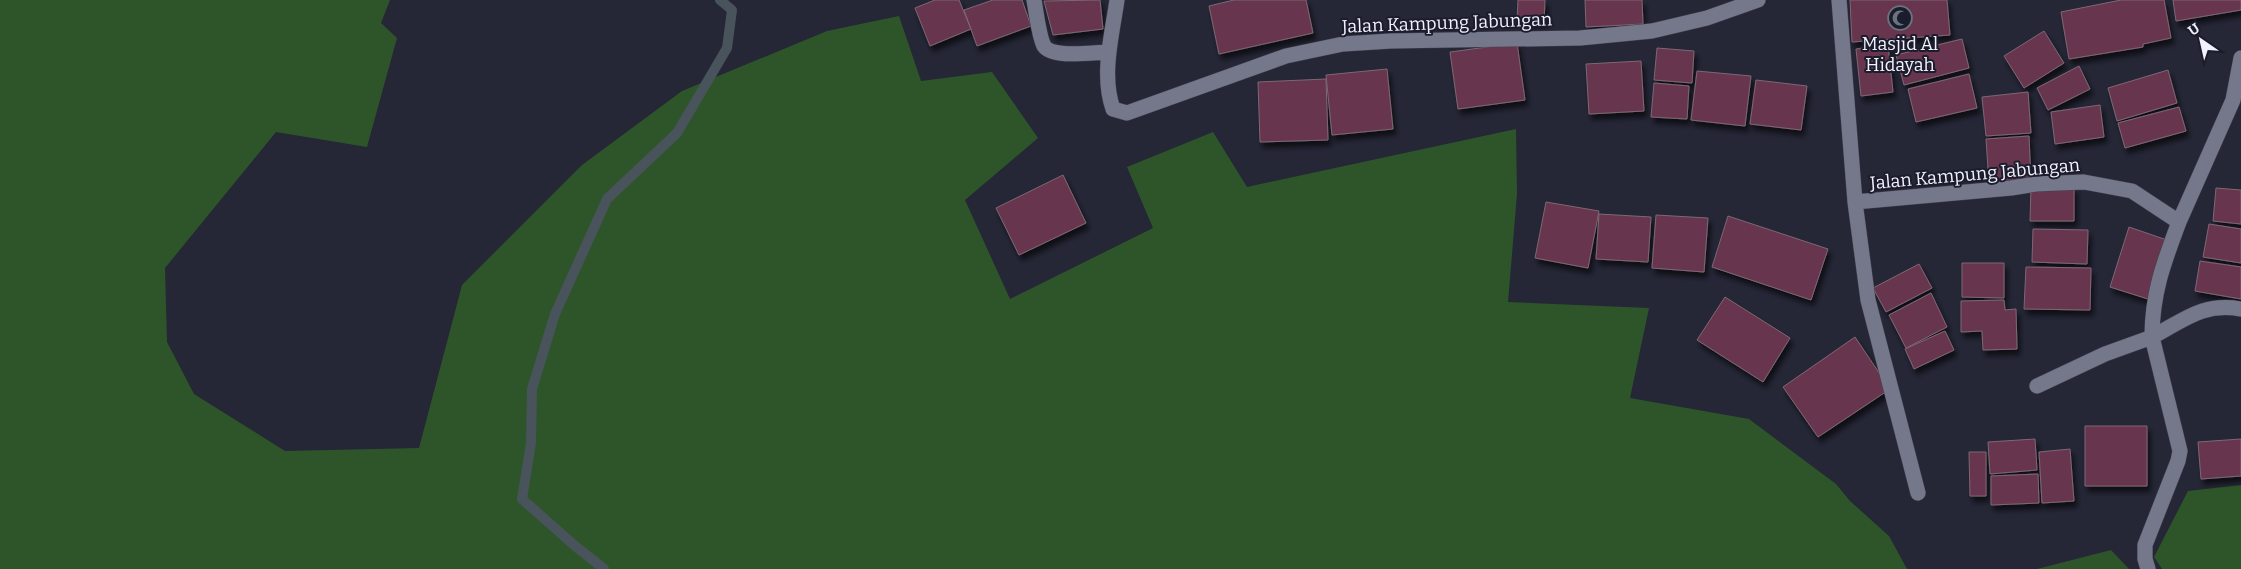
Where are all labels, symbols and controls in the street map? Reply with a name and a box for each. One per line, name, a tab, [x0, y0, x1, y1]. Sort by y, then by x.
mosque icon: Masjid Al Hidayah	[1887, 5, 1913, 31]
street label: Jalan Kampung Jabungan	[1340, 8, 1553, 38]
north arrow	[2176, 15, 2226, 65]
text: U	[2185, 19, 2204, 40]
place label: Masjid Al Hidayah	[1862, 33, 1938, 76]
street label: Jalan Kampung Jabungan	[1868, 154, 2081, 194]

